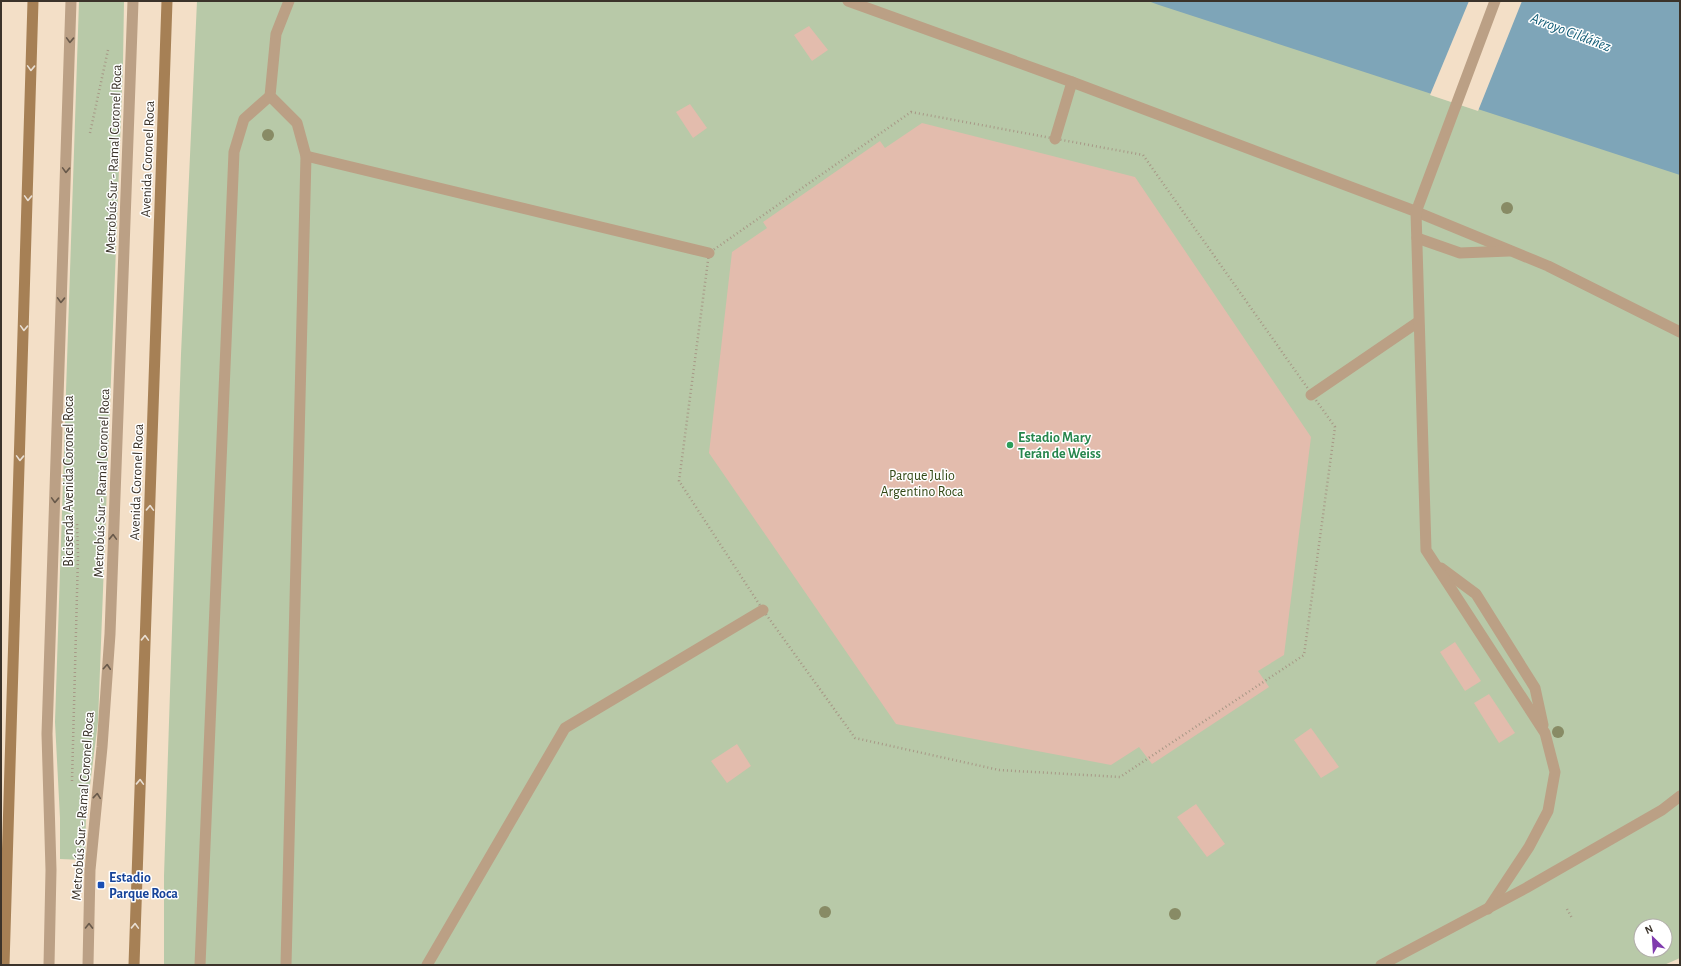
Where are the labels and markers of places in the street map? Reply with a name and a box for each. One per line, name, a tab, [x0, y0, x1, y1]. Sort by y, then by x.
place label: Estadio Mary Terán de Weiss	[1018, 431, 1101, 461]
marker: Estadio Mary Terán de Weiss	[1005, 440, 1015, 450]
place label: Estadio Parque Roca	[109, 871, 178, 901]
marker: Estadio Parque Roca	[96, 880, 106, 890]

